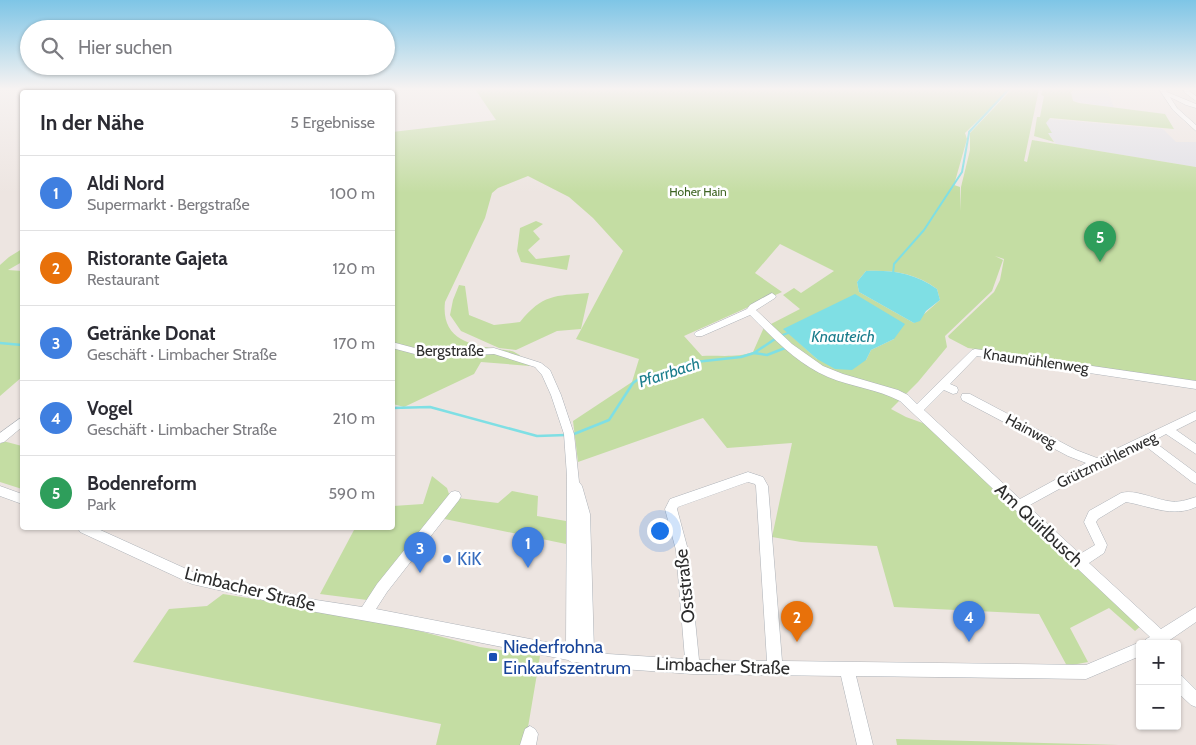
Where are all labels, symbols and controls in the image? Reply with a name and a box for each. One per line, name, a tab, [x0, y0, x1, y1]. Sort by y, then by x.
search box	[20, 20, 395, 75]
icon: search	[38, 34, 66, 62]
text: Hier suchen	[78, 36, 172, 59]
text: In der Nähe	[40, 110, 144, 135]
text: 5 Ergebnisse	[290, 113, 375, 132]
text: Aldi Nord	[87, 172, 164, 195]
text: 1	[53, 184, 59, 203]
text: 100 m	[330, 184, 375, 203]
park label: Hoher Hain	[669, 184, 727, 199]
text: Supermarkt · Bergstraße	[87, 195, 250, 214]
pin: 5	[1084, 221, 1116, 262]
text: Ristorante Gajeta	[87, 247, 228, 270]
text: 2	[52, 259, 60, 278]
text: 120 m	[333, 259, 375, 278]
text: Restaurant	[87, 270, 159, 289]
text: Getränke Donat	[87, 322, 216, 345]
water label: Knauteich	[811, 327, 875, 346]
text: 3	[52, 334, 60, 353]
text: 170 m	[333, 334, 375, 353]
street label: Bergstraße	[416, 342, 484, 360]
text: Geschäft · Limbacher Straße	[87, 345, 277, 364]
street label: Knaumühlenweg	[982, 345, 1090, 377]
water label: Pfarrbach	[636, 354, 702, 391]
text: Vogel	[87, 397, 133, 420]
text: 4	[51, 409, 61, 428]
text: 210 m	[333, 409, 375, 428]
street label: Hainweg	[1002, 410, 1060, 452]
text: Geschäft · Limbacher Straße	[87, 420, 277, 439]
street label: Grützmühlenweg	[1054, 428, 1161, 492]
text: Bodenreform	[87, 472, 197, 495]
street label: Am Quirlbusch	[990, 479, 1088, 571]
text: 5	[52, 484, 60, 503]
text: 590 m	[328, 484, 375, 503]
text: Park	[87, 495, 116, 514]
your location	[647, 518, 673, 544]
pin: 1	[512, 527, 544, 568]
pin: 3	[404, 532, 436, 573]
place label: KiK	[457, 548, 482, 570]
street label: Oststraße	[670, 548, 700, 624]
marker: KiK	[441, 553, 453, 565]
street label: Limbacher Straße	[182, 562, 318, 616]
pin: 2	[781, 601, 813, 642]
pin: 4	[953, 601, 985, 642]
place label: Niederfrohna Einkaufszentrum	[503, 636, 631, 679]
map controls	[1136, 640, 1181, 730]
button: +	[1136, 640, 1181, 685]
marker: Niederfrohna Einkaufszentrum	[487, 651, 499, 663]
street label: Limbacher Straße	[656, 653, 790, 679]
button: −	[1136, 685, 1181, 730]

